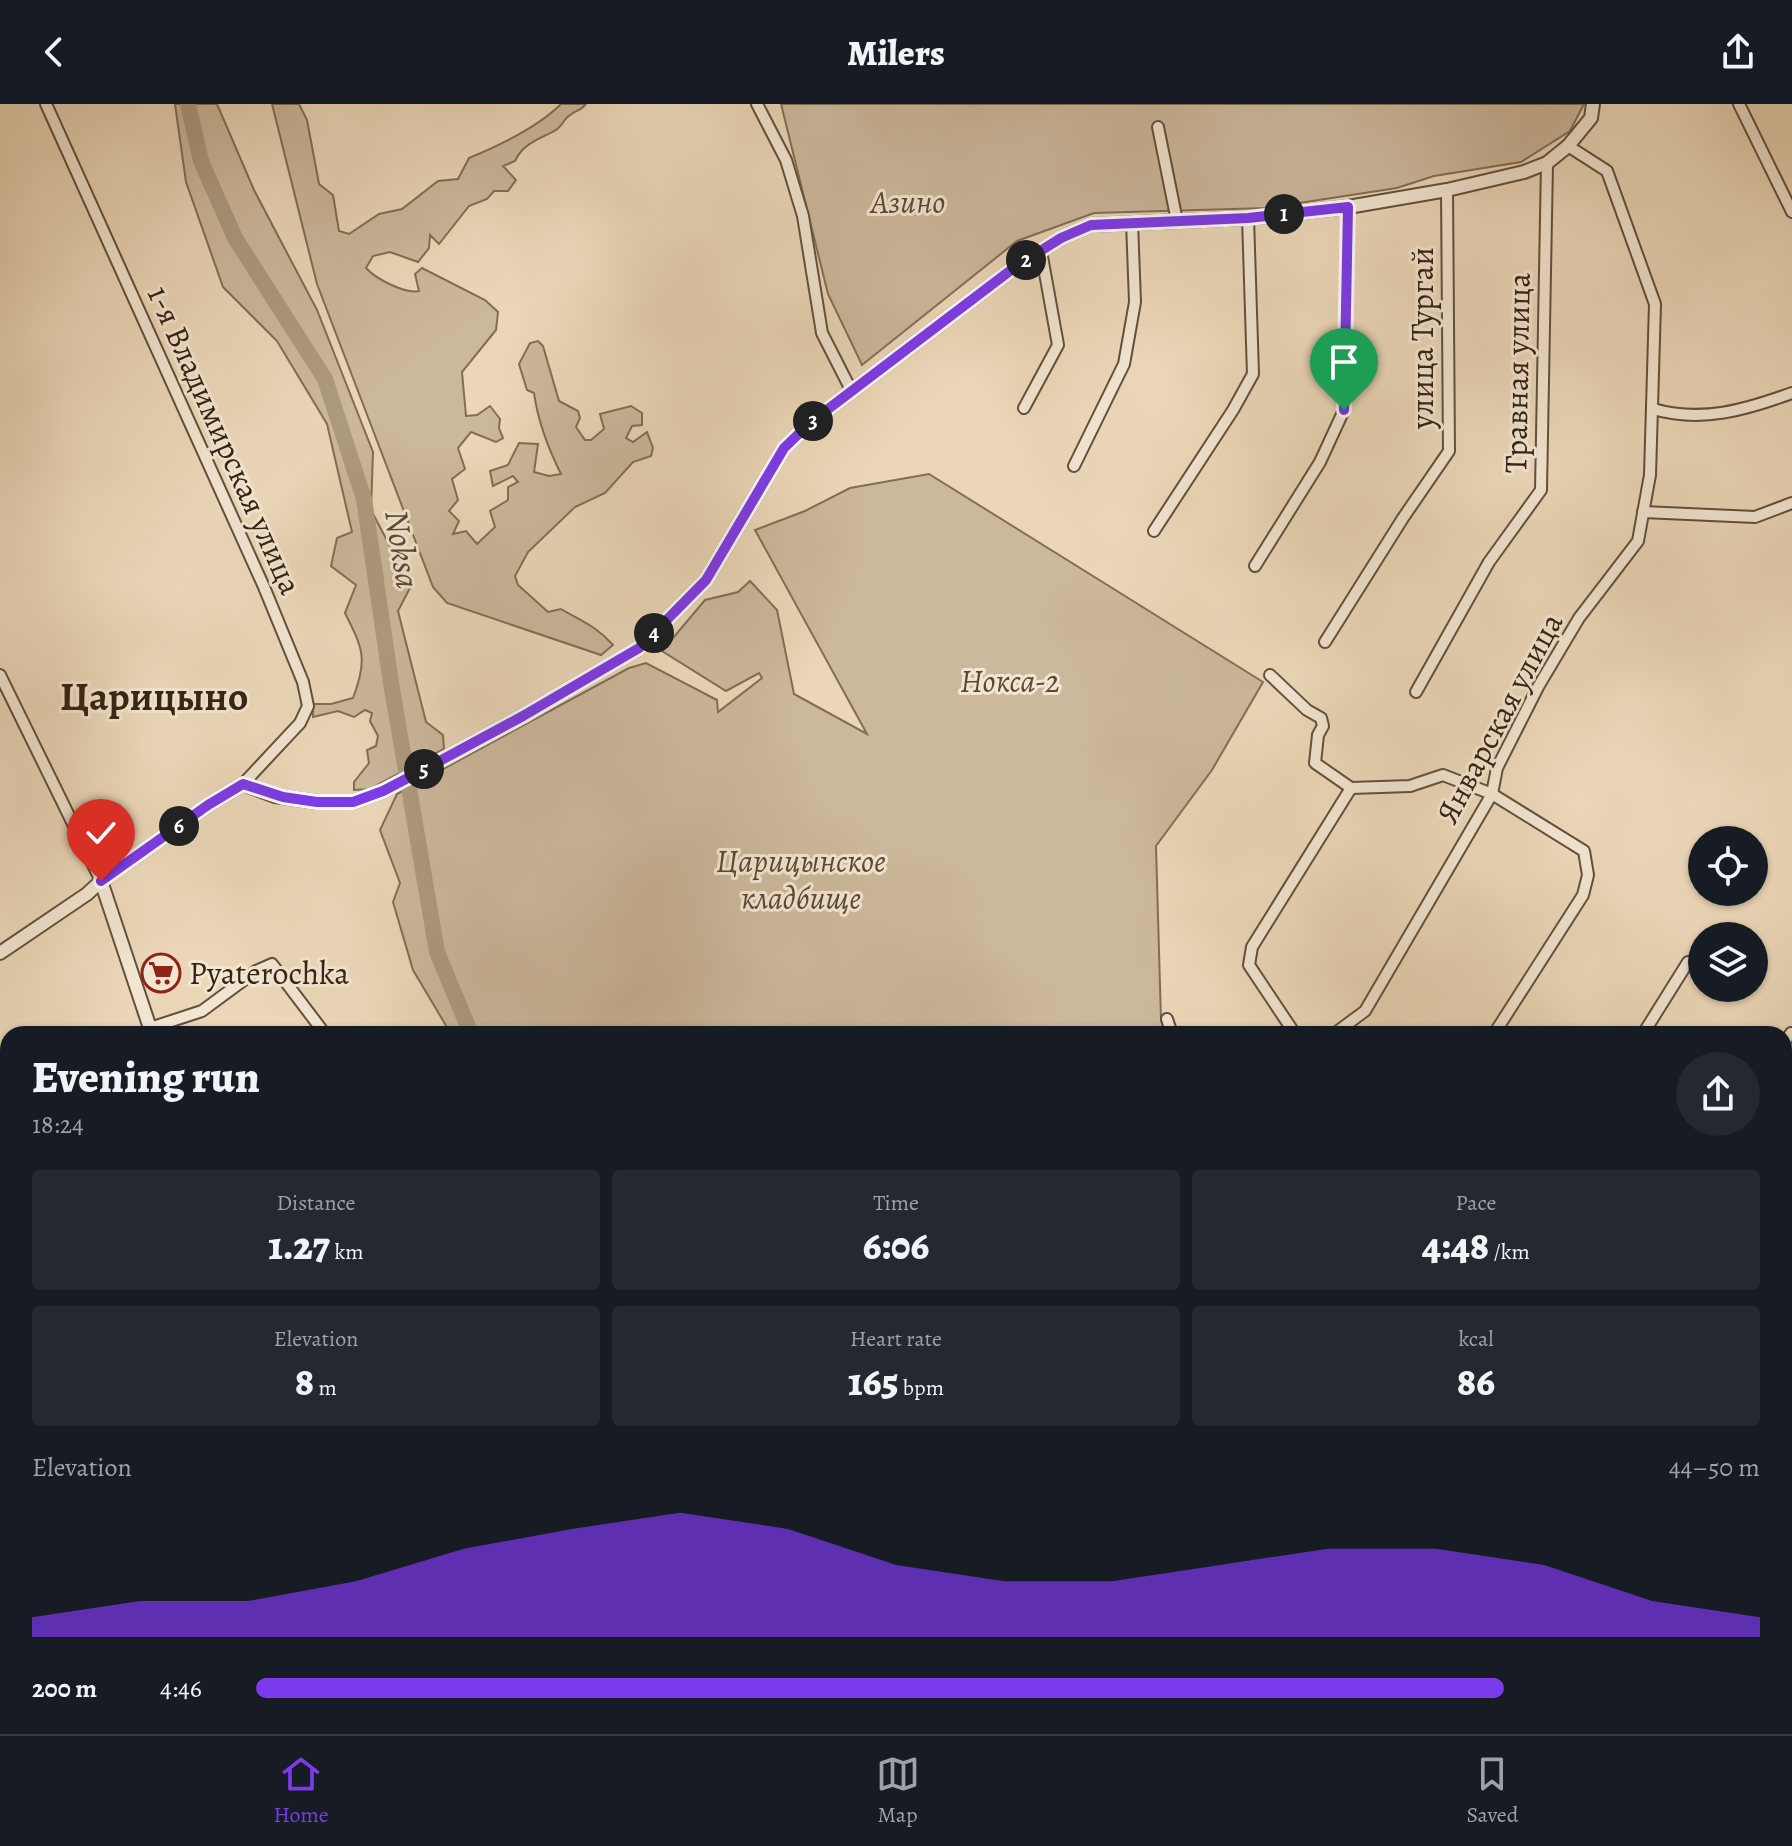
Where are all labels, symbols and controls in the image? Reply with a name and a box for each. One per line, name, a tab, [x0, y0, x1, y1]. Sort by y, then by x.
text: Milers	[847, 28, 945, 77]
icon: back	[32, 30, 76, 74]
icon: share	[1716, 30, 1760, 74]
park label: Азино	[869, 180, 945, 224]
pin: 1	[1264, 194, 1304, 234]
text: 1	[1280, 199, 1288, 229]
pin: 2	[1006, 240, 1046, 280]
text: 2	[1021, 245, 1031, 275]
street label: улица Тургай	[1400, 247, 1444, 430]
street label: Травная улица	[1493, 272, 1541, 473]
street label: 1-я Владимирская улица	[137, 279, 313, 602]
pin	[1310, 328, 1378, 410]
icon: arrive	[1322, 340, 1366, 384]
pin: 3	[793, 401, 833, 441]
text: 3	[808, 406, 818, 436]
water label: Noksa	[373, 506, 432, 592]
street label: Январская улица	[1425, 605, 1573, 831]
pin: 4	[634, 613, 674, 653]
text: 4	[649, 618, 659, 648]
park label: Нокса-2	[960, 659, 1060, 703]
district label: Царицыно	[60, 669, 248, 724]
pin: 5	[404, 749, 444, 789]
text: 5	[419, 754, 429, 784]
pin	[67, 799, 135, 881]
pin: 6	[159, 806, 199, 846]
icon: check	[79, 811, 123, 855]
text: 6	[174, 811, 184, 841]
map controls	[1688, 826, 1768, 1002]
button: locate	[1688, 826, 1768, 906]
park label: Царицынское кладбище	[716, 839, 886, 920]
button: layers	[1688, 922, 1768, 1002]
place label: Pyaterochka	[189, 951, 349, 995]
supermarket icon: Pyaterochka	[140, 952, 182, 994]
text: Evening run	[32, 1047, 260, 1107]
button: share	[1676, 1052, 1760, 1136]
text: 18:24	[32, 1107, 84, 1142]
text: Distance	[277, 1188, 355, 1218]
text: Time	[873, 1188, 919, 1218]
text: Pace	[1456, 1188, 1496, 1218]
text: 1.27	[268, 1218, 330, 1273]
text: 6:06	[863, 1218, 929, 1273]
text: 4:48	[1422, 1218, 1489, 1273]
text: km	[330, 1237, 364, 1267]
text: /km	[1489, 1237, 1530, 1267]
text: Elevation	[274, 1324, 358, 1354]
text: Heart rate	[850, 1324, 942, 1354]
text: kcal	[1458, 1324, 1494, 1354]
text: 8	[295, 1354, 314, 1409]
text: 165	[848, 1354, 899, 1409]
text: 86	[1457, 1354, 1495, 1409]
text: m	[314, 1373, 337, 1403]
text: bpm	[899, 1373, 944, 1403]
text: Elevation	[32, 1450, 132, 1485]
text: 44–50 m	[1669, 1450, 1760, 1485]
text: 200 m	[32, 1671, 97, 1706]
text: 4:46	[160, 1671, 202, 1706]
tab: Home	[273, 1752, 329, 1830]
tab: Map	[876, 1752, 920, 1830]
tab: Saved	[1466, 1752, 1519, 1830]

